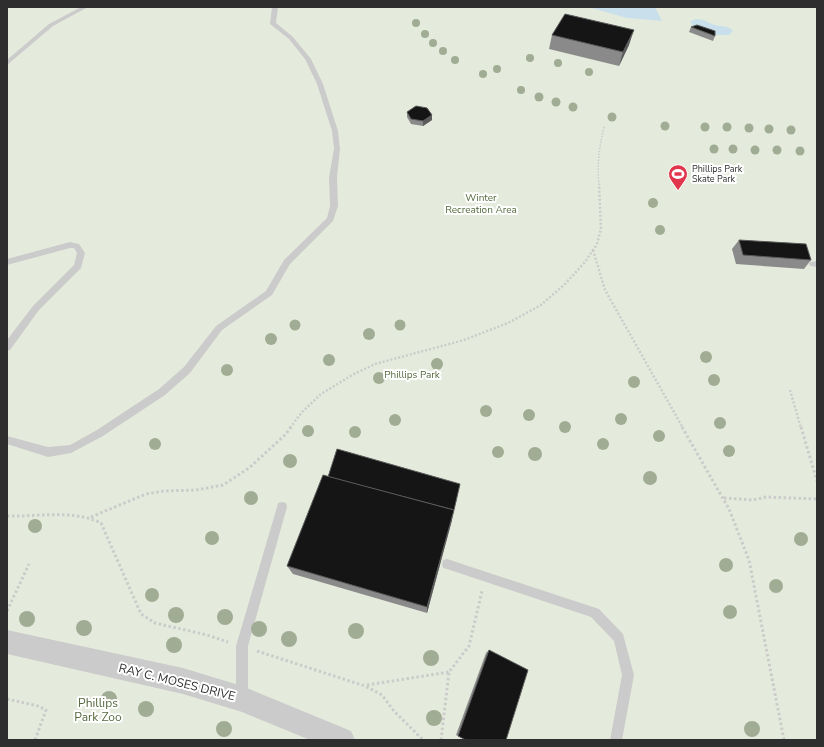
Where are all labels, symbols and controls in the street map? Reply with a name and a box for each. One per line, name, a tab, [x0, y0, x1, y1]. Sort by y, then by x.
sports icon: Phillips Park Skate Park	[667, 163, 689, 191]
place label: Phillips Park Skate Park	[692, 163, 743, 185]
park label: Winter Recreation Area	[445, 191, 517, 217]
park label: Phillips Park	[384, 368, 441, 382]
street label: RAY C. MOSES DRIVE	[117, 660, 237, 704]
park label: Phillips Park Zoo	[74, 695, 122, 725]

